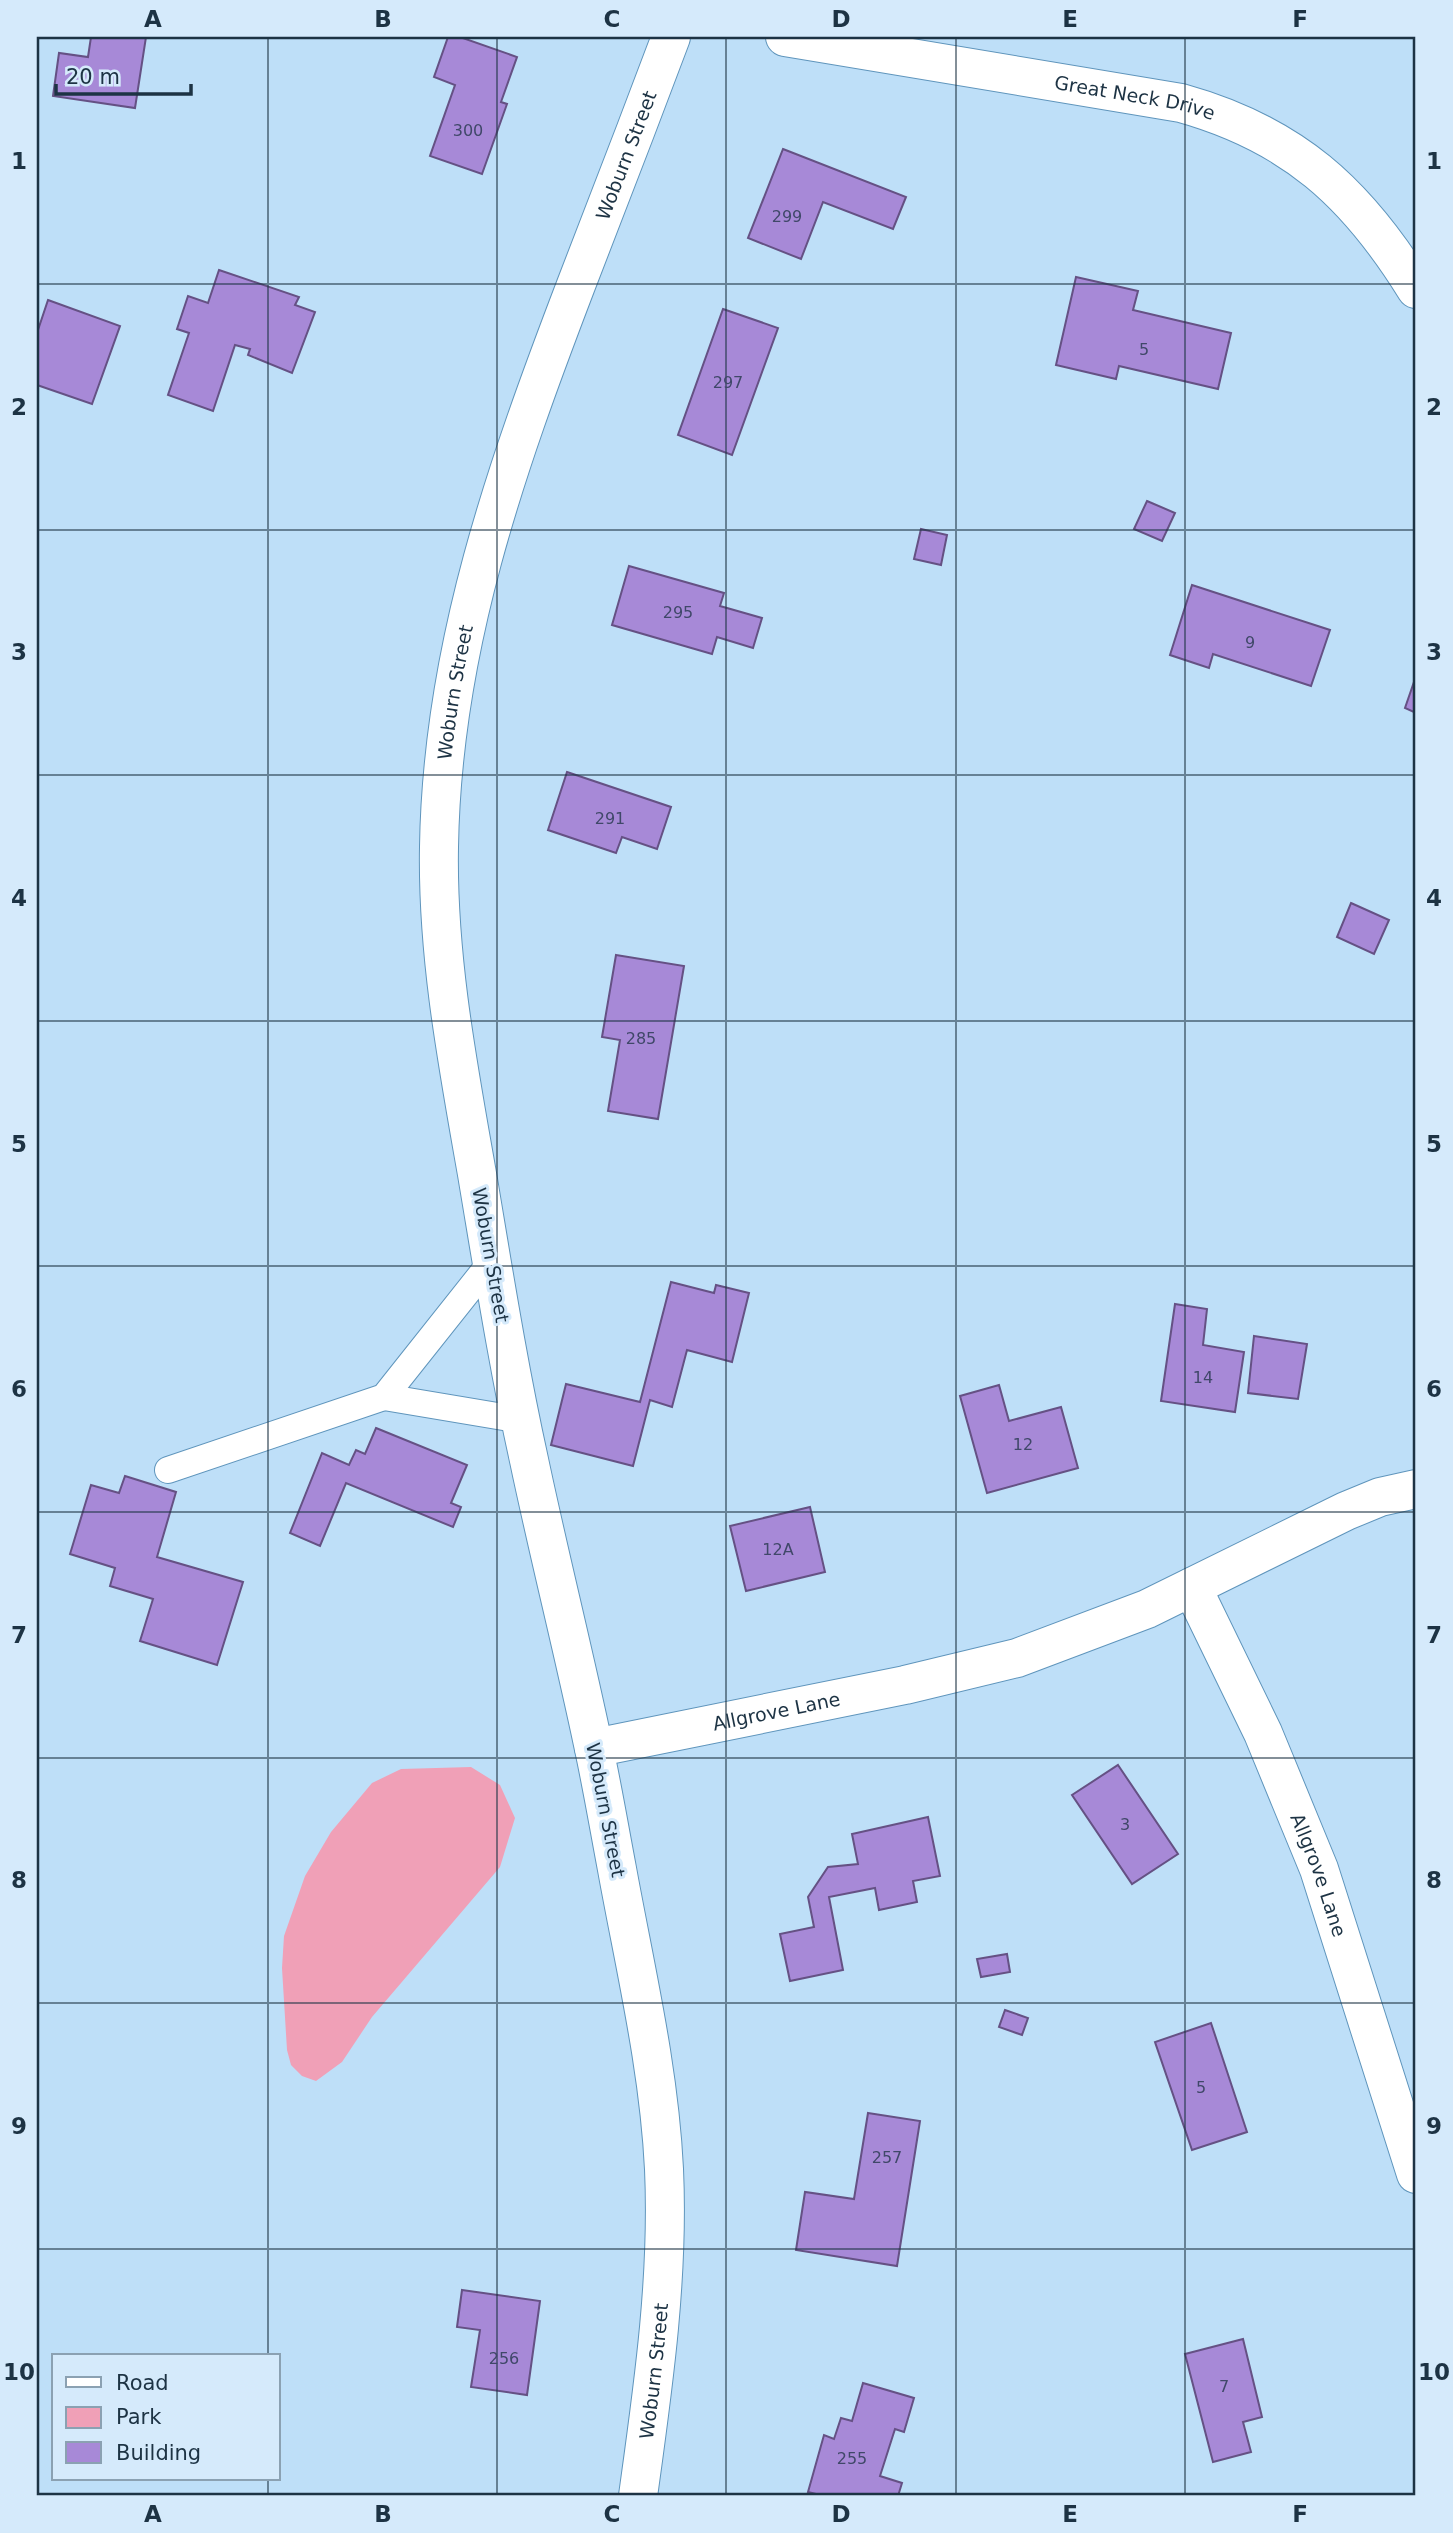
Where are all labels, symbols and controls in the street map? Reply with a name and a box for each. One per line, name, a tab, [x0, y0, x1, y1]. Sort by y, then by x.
text: A	[144, 6, 162, 32]
text: B	[374, 6, 392, 32]
text: C	[604, 6, 620, 32]
text: D	[831, 6, 851, 32]
text: E	[1062, 6, 1078, 32]
text: F	[1292, 6, 1308, 32]
scale bar	[56, 52, 191, 96]
text: 20 m	[66, 65, 120, 89]
street label: Great Neck Drive	[1053, 71, 1218, 124]
street label: Woburn Street	[591, 88, 661, 223]
house number: 300	[453, 121, 483, 140]
text: 1	[11, 148, 27, 174]
text: 1	[1426, 148, 1442, 174]
house number: 299	[772, 207, 802, 226]
house number: 5	[1139, 340, 1149, 359]
house number: 297	[713, 373, 743, 392]
text: 2	[11, 394, 27, 420]
text: 2	[1426, 394, 1442, 420]
house number: 295	[663, 603, 693, 622]
street label: Woburn Street	[433, 623, 477, 761]
house number: 9	[1245, 633, 1255, 652]
text: 3	[11, 639, 27, 665]
text: 3	[1426, 639, 1442, 665]
house number: 291	[595, 809, 625, 828]
text: 4	[11, 885, 27, 911]
text: 4	[1426, 885, 1442, 911]
house number: 285	[626, 1029, 656, 1048]
text: 5	[11, 1131, 27, 1157]
text: 5	[1426, 1131, 1442, 1157]
street label: Woburn Street	[468, 1186, 514, 1324]
house number: 14	[1193, 1368, 1213, 1387]
text: 6	[11, 1376, 27, 1402]
text: 6	[1426, 1376, 1442, 1402]
house number: 12	[1013, 1435, 1033, 1454]
house number: 12A	[762, 1540, 794, 1559]
text: 7	[11, 1622, 27, 1648]
text: 7	[1426, 1622, 1442, 1648]
street label: Allgrove Lane	[711, 1687, 842, 1735]
street label: Woburn Street	[582, 1741, 630, 1879]
street label: Allgrove Lane	[1286, 1810, 1351, 1939]
house number: 3	[1120, 1815, 1130, 1834]
text: 8	[11, 1867, 27, 1893]
text: 8	[1426, 1867, 1442, 1893]
house number: 5	[1196, 2078, 1206, 2097]
text: 9	[11, 2113, 27, 2139]
text: 9	[1426, 2113, 1442, 2139]
house number: 257	[872, 2148, 902, 2167]
street label: Woburn Street	[635, 2302, 672, 2440]
house number: 256	[489, 2349, 519, 2368]
legend	[52, 2354, 280, 2480]
text: 10	[3, 2359, 35, 2385]
text: 10	[1418, 2359, 1450, 2385]
text: Road	[116, 2371, 169, 2395]
house number: 7	[1219, 2377, 1229, 2396]
text: Park	[116, 2405, 162, 2429]
text: Building	[116, 2441, 201, 2465]
house number: 255	[837, 2449, 867, 2468]
text: A	[144, 2501, 162, 2527]
text: B	[374, 2501, 392, 2527]
text: C	[604, 2501, 620, 2527]
text: D	[831, 2501, 851, 2527]
text: E	[1062, 2501, 1078, 2527]
text: F	[1292, 2501, 1308, 2527]

